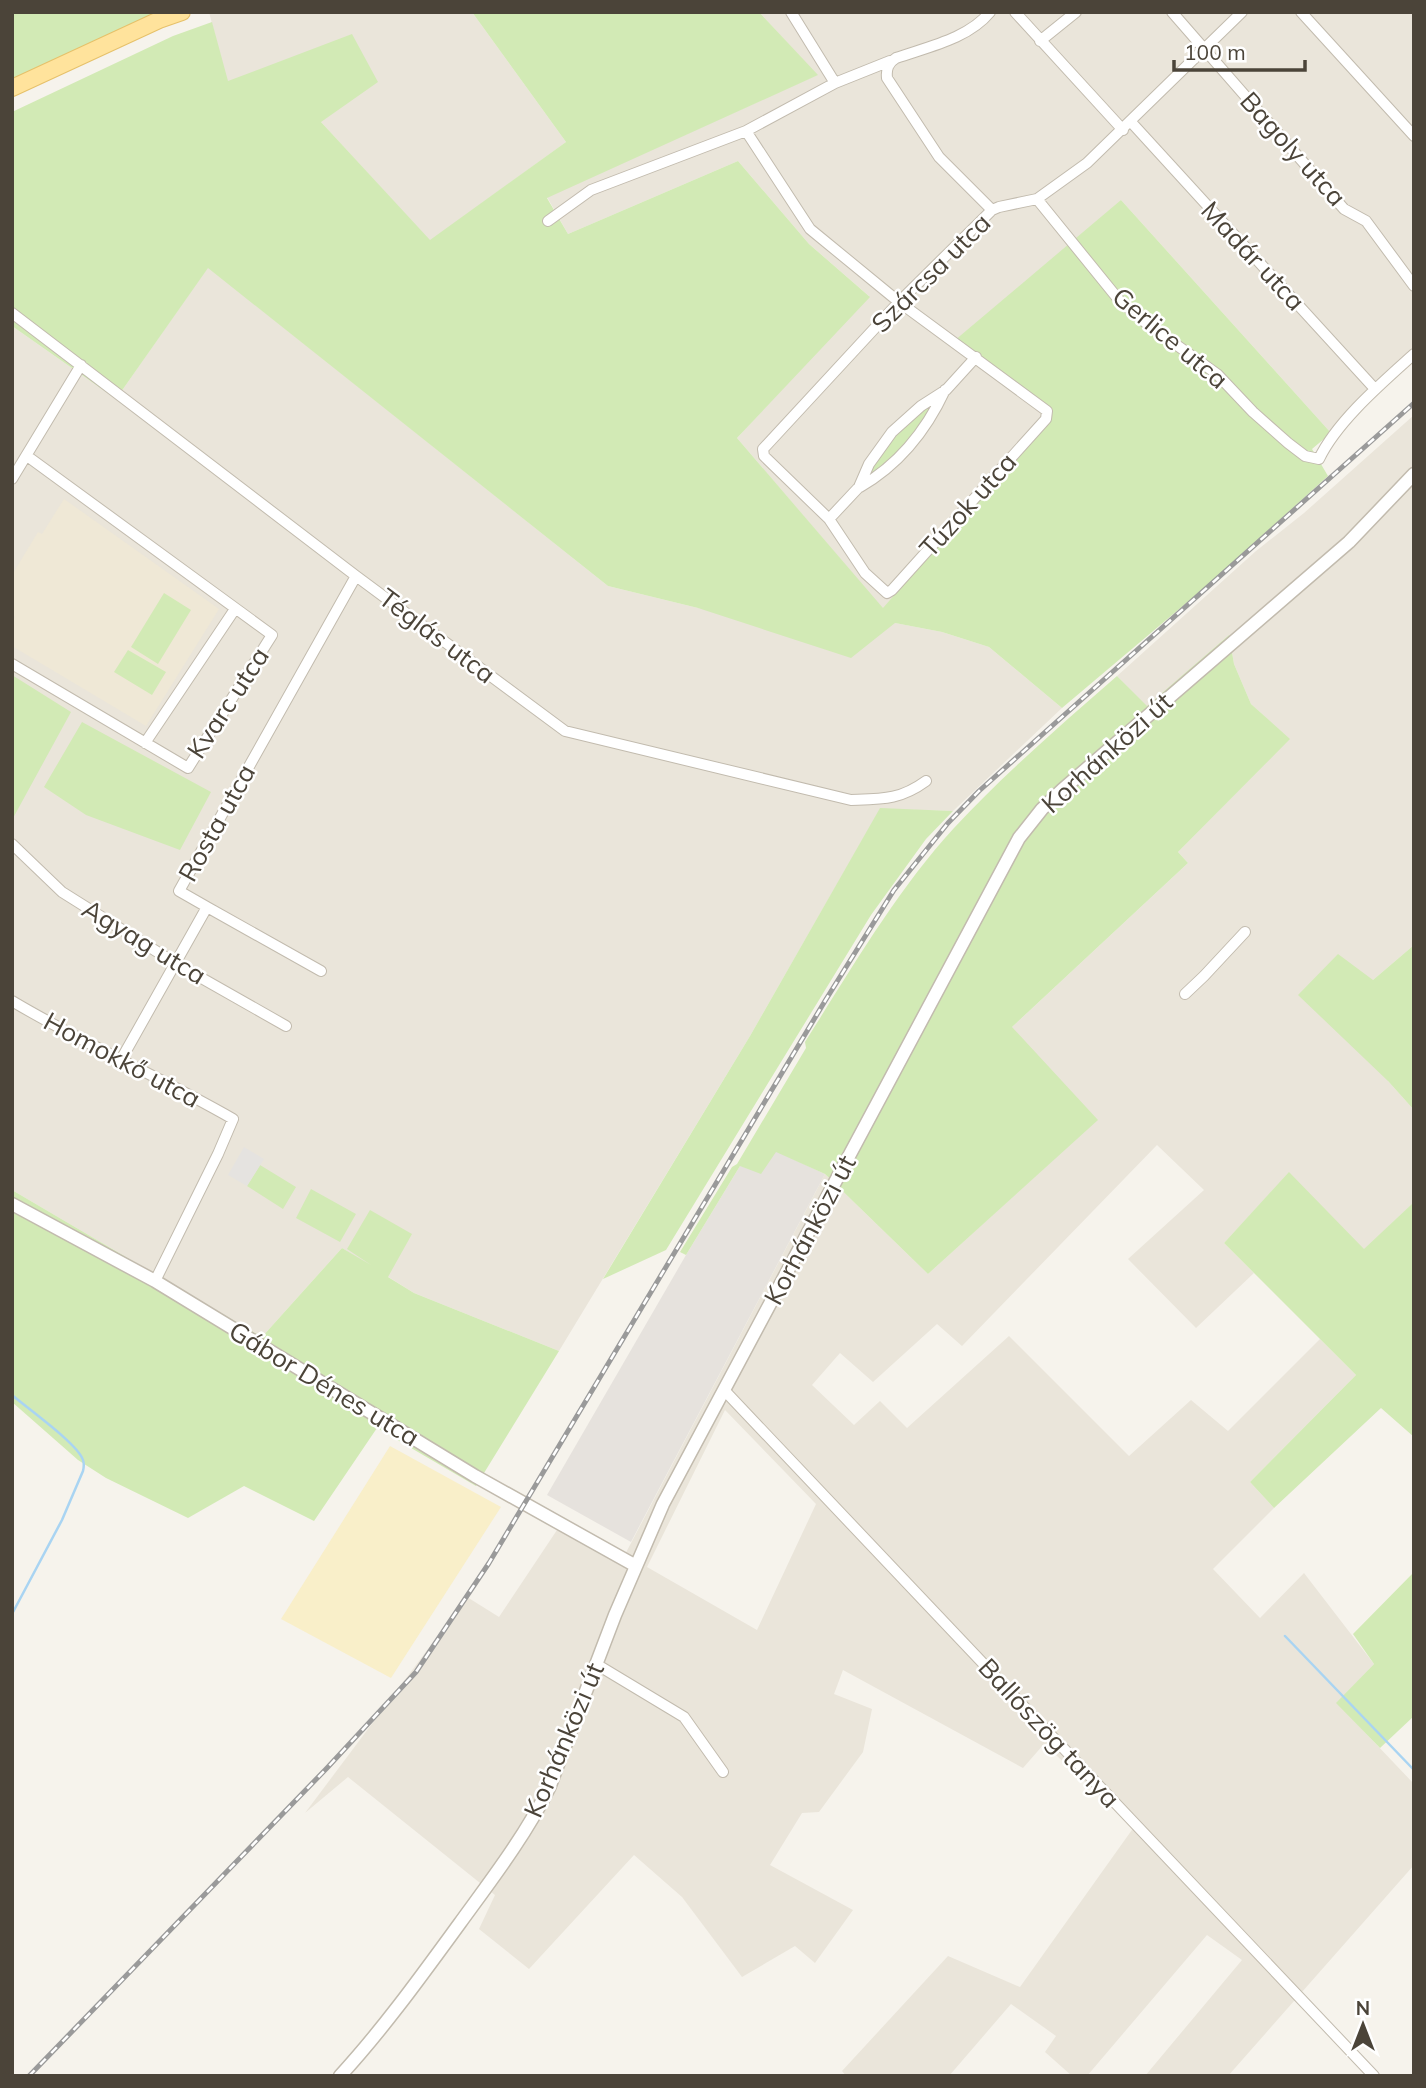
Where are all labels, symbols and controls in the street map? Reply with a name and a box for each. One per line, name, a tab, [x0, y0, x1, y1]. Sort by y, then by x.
scale bar	[1174, 28, 1305, 72]
text: 100 m	[1184, 39, 1246, 65]
street label: Bagoly utca	[1233, 85, 1353, 213]
street label: Madár utca	[1194, 194, 1312, 317]
street label: Szárcsa utca	[864, 206, 997, 339]
street label: Gerlice utca	[1106, 280, 1235, 396]
street label: Túzok utca	[912, 446, 1023, 564]
street label: Téglás utca	[373, 581, 502, 690]
street label: Kvarc utca	[179, 641, 276, 765]
street label: Korhánközi út	[1034, 685, 1179, 820]
street label: Rosta utca	[171, 758, 262, 887]
street label: Agyag utca	[76, 892, 212, 991]
street label: Homokkő utca	[38, 1004, 206, 1115]
street label: Korhánközi út	[756, 1149, 863, 1310]
street label: Gábor Dénes utca	[223, 1314, 425, 1453]
street label: Ballószög tanya	[972, 1651, 1127, 1814]
street label: Korhánközi út	[516, 1657, 611, 1822]
north arrow	[1328, 1990, 1398, 2060]
text: N	[1356, 1996, 1370, 2020]

